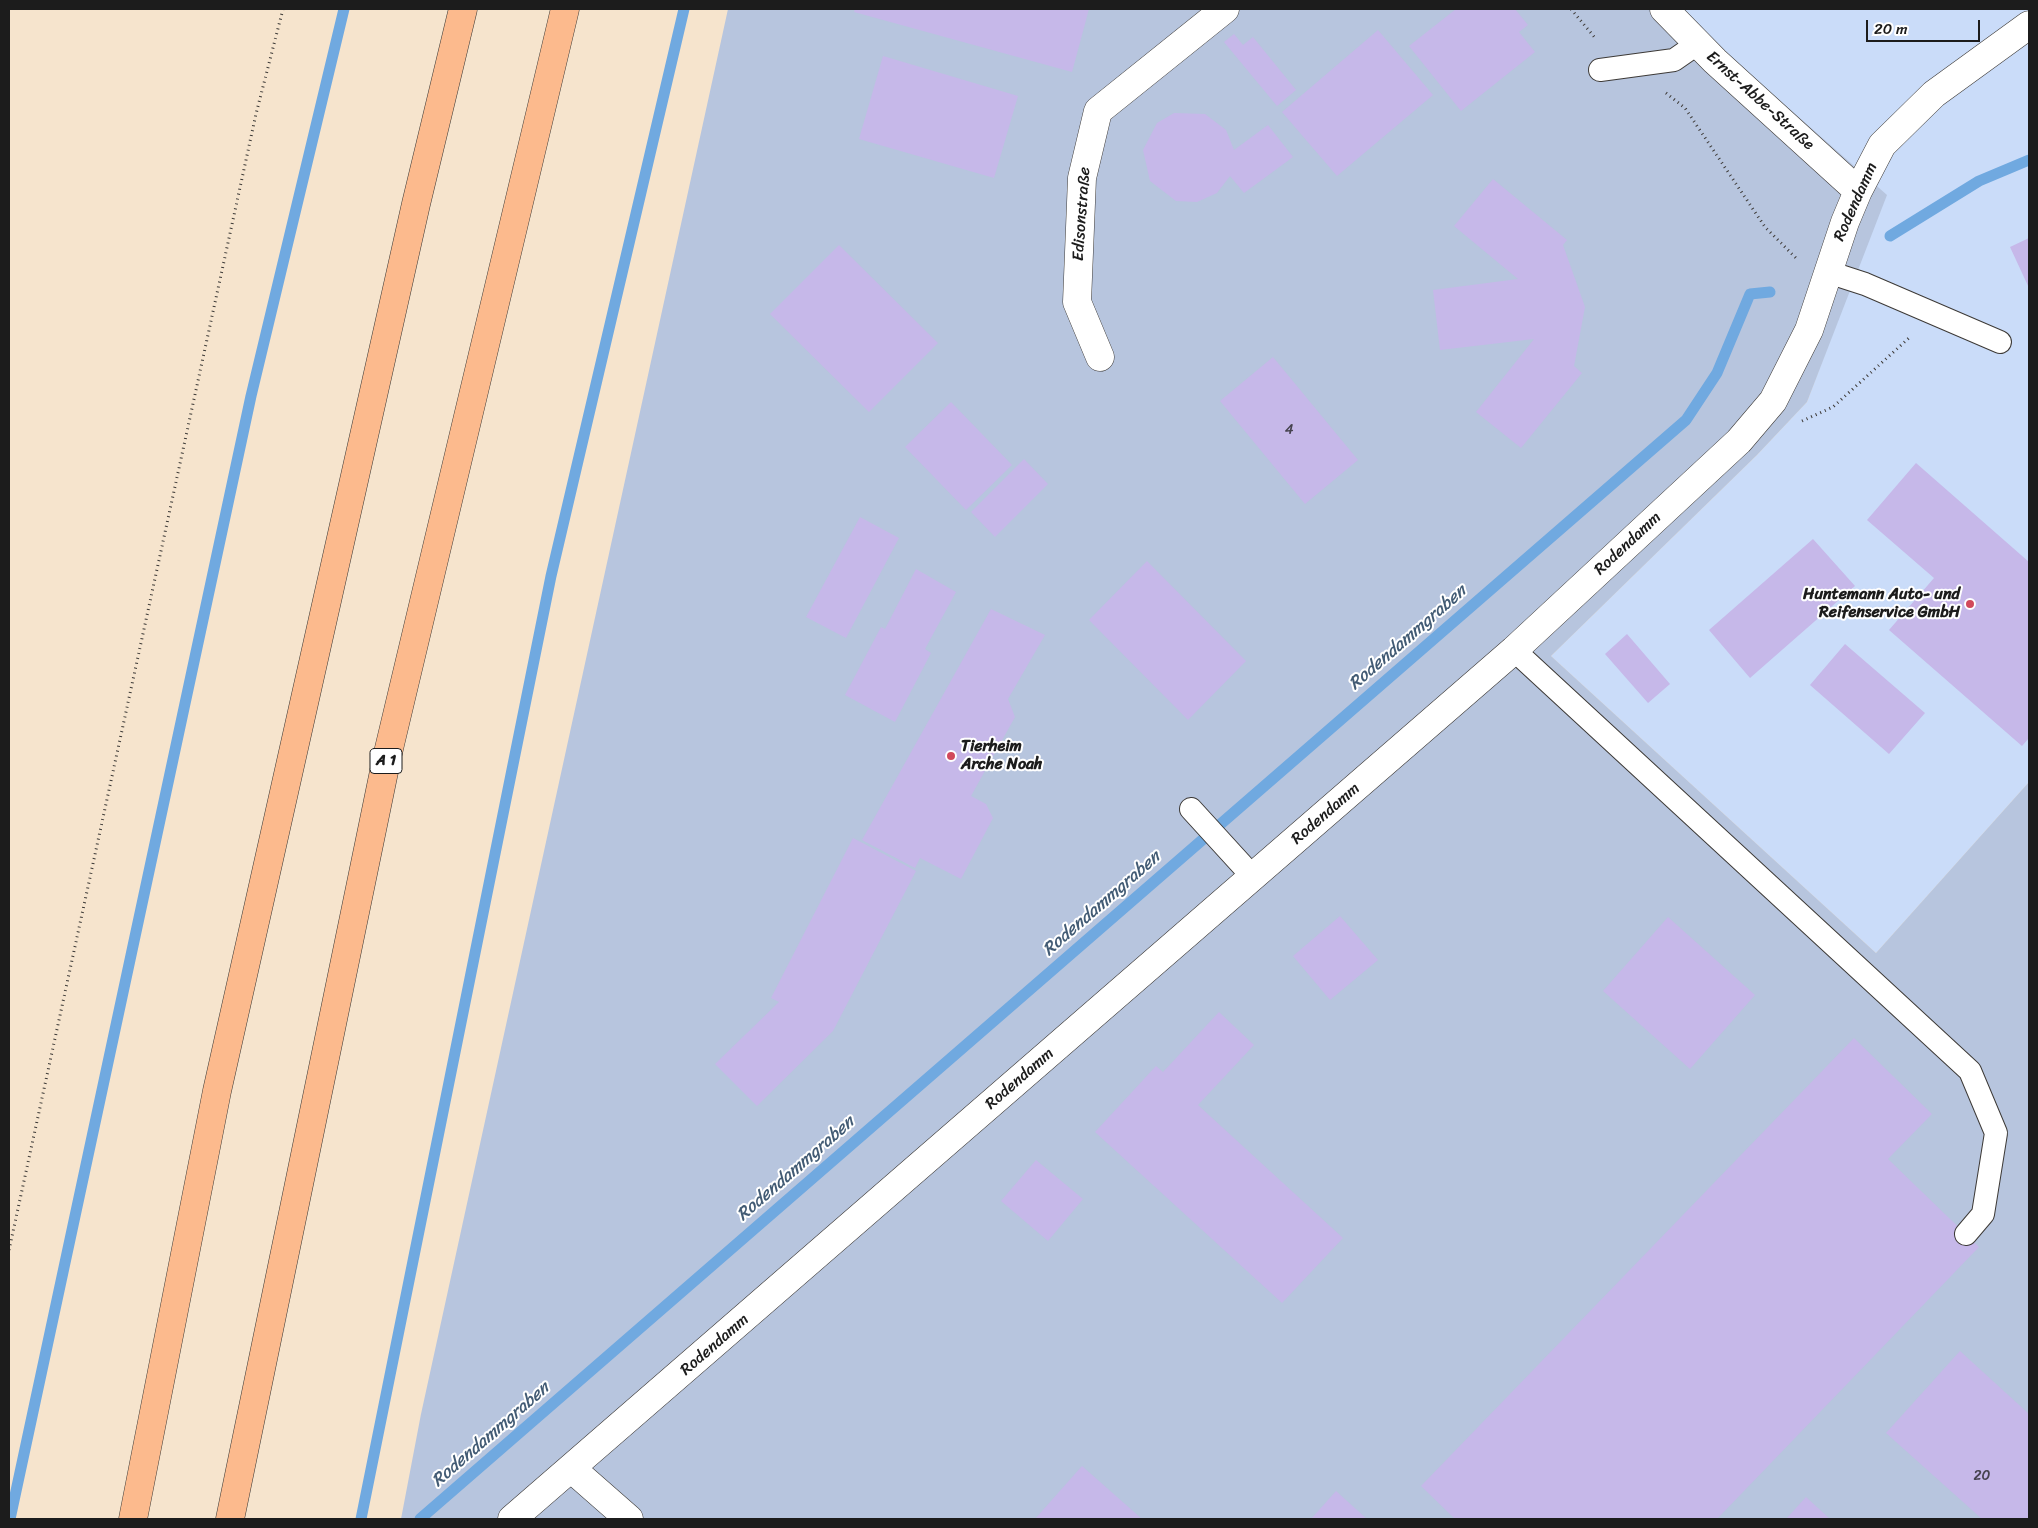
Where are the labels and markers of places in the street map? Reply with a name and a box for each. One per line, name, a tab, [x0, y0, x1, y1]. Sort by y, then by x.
place label: Huntemann Auto- und Reifenservice GmbH	[1803, 585, 1960, 623]
marker: Huntemann Auto- und Reifenservice GmbH	[1964, 598, 1976, 610]
place label: Tierheim Arche Noah	[961, 737, 1042, 775]
marker: Tierheim Arche Noah	[945, 750, 957, 762]

